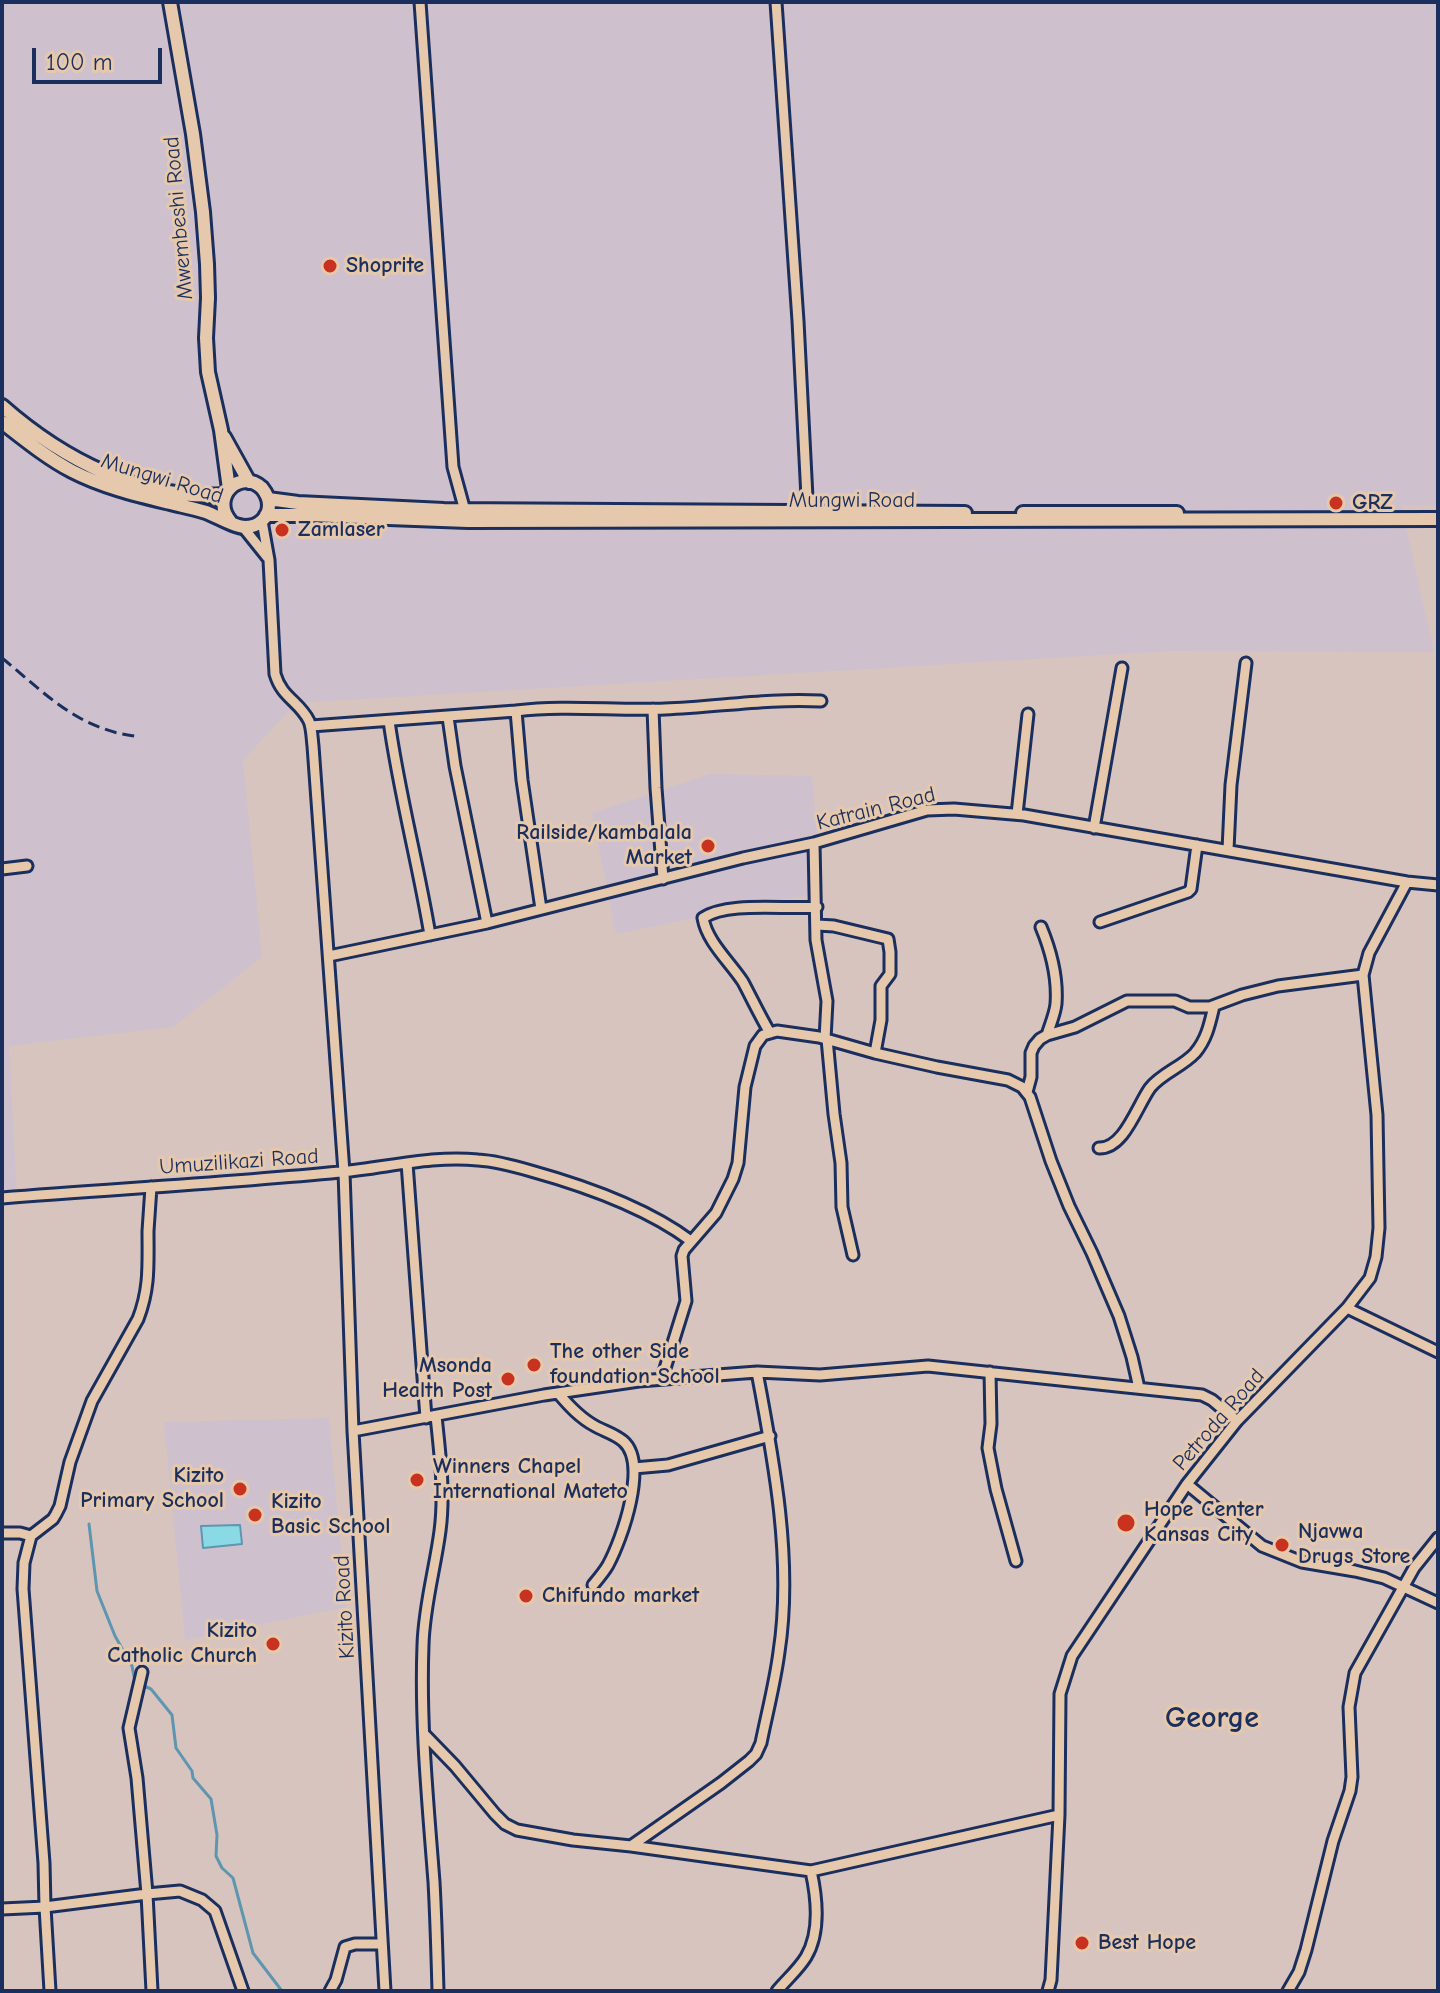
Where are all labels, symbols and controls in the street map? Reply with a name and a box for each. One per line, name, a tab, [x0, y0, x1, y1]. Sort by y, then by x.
scale bar	[36, 32, 166, 82]
text: 100 m	[46, 48, 113, 76]
street label: Mwembeshi Road	[159, 135, 199, 301]
place label: Shoprite	[346, 253, 424, 279]
marker: Shoprite	[321, 257, 339, 275]
street label: Mungwi Road	[98, 448, 226, 510]
street label: Mungwi Road	[789, 488, 915, 514]
place label: GRZ	[1352, 490, 1393, 516]
marker: GRZ	[1327, 494, 1345, 512]
place label: Zamlaser	[298, 517, 385, 543]
marker: Zamlaser	[273, 521, 291, 539]
street label: Katrain Road	[814, 781, 938, 837]
place label: Railside/kambalala Market	[516, 820, 692, 872]
marker: Railside/kambalala Market	[699, 837, 717, 855]
street label: Umuzilikazi Road	[158, 1143, 320, 1181]
place label: The other Side foundation School	[550, 1339, 720, 1390]
place label: Msonda Health Post	[382, 1353, 492, 1404]
marker: The other Side foundation School	[525, 1356, 543, 1374]
street label: Petroda Road	[1168, 1364, 1270, 1476]
marker: Msonda Health Post	[499, 1370, 517, 1388]
place label: Winners Chapel International Mateto	[433, 1454, 628, 1506]
place label: Kizito Primary School	[80, 1463, 224, 1514]
marker: Winners Chapel International Mateto	[408, 1471, 426, 1489]
marker: Kizito Primary School	[231, 1480, 249, 1498]
place label: Kizito Basic School	[271, 1489, 390, 1540]
place label: Hope Center Kansas City	[1144, 1497, 1264, 1548]
marker: Kizito Basic School	[246, 1506, 264, 1524]
marker: Hope Center Kansas City	[1115, 1512, 1137, 1534]
place label: Njavwa Drugs Store	[1298, 1519, 1410, 1570]
marker: Njavwa Drugs Store	[1273, 1536, 1291, 1554]
street label: Kizito Road	[329, 1554, 361, 1660]
place label: Chifundo market	[542, 1583, 699, 1609]
marker: Chifundo market	[517, 1587, 535, 1605]
place label: Kizito Catholic Church	[107, 1618, 257, 1670]
marker: Kizito Catholic Church	[264, 1635, 282, 1653]
district label: George	[1165, 1701, 1259, 1737]
place label: Best Hope	[1098, 1930, 1196, 1956]
marker: Best Hope	[1073, 1934, 1091, 1952]

